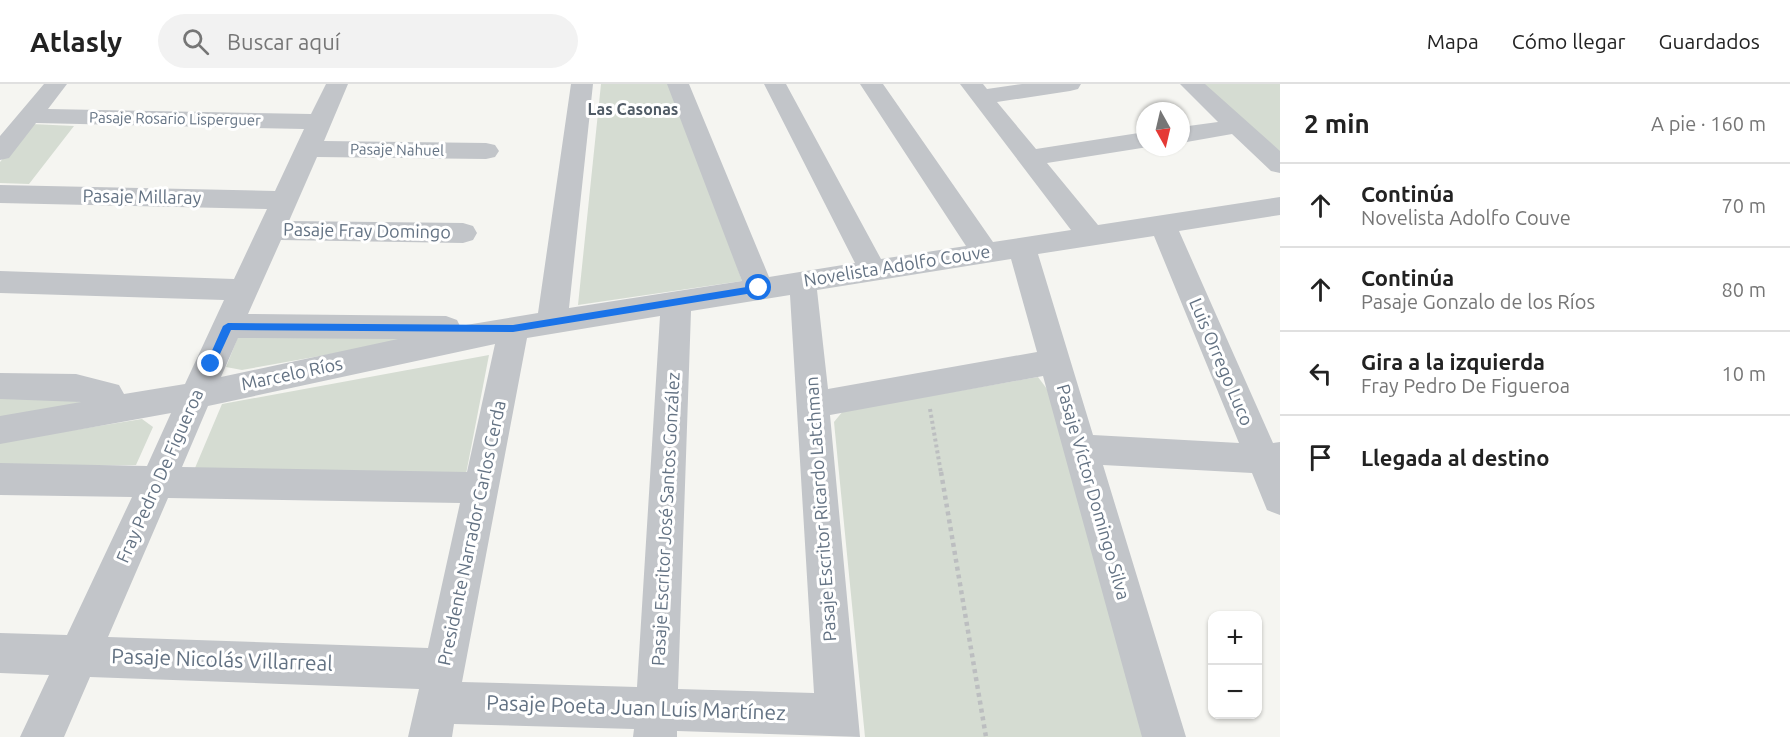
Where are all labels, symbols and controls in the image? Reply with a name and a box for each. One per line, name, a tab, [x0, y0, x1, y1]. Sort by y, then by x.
search box	[158, 14, 578, 68]
icon: search	[179, 25, 212, 58]
text: Atlasly	[30, 26, 122, 57]
text: Buscar aquí	[227, 29, 340, 54]
text: Mapa	[1427, 29, 1479, 53]
text: Cómo llegar	[1512, 29, 1626, 53]
text: Guardados	[1659, 29, 1760, 53]
district label: Las Casonas	[588, 100, 678, 118]
north arrow	[1136, 102, 1190, 156]
street label: Pasaje Rosario Lisperguer	[89, 109, 261, 129]
text: 2 min	[1304, 109, 1370, 138]
text: A pie · 160 m	[1651, 112, 1766, 135]
street label: Pasaje Nahuel	[350, 140, 444, 159]
text: Continúa	[1361, 181, 1454, 206]
street label: Pasaje Millaray	[82, 185, 202, 207]
icon: ahead	[1304, 189, 1337, 222]
text: 70 m	[1722, 194, 1766, 217]
text: Novelista Adolfo Couve	[1361, 206, 1571, 229]
street label: Pasaje Fray Domingo	[283, 219, 451, 241]
street label: Novelista Adolfo Couve	[802, 240, 992, 290]
text: Continúa	[1361, 265, 1454, 290]
icon: ahead	[1304, 273, 1337, 306]
route start	[745, 274, 771, 300]
text: 80 m	[1722, 278, 1766, 301]
text: Pasaje Gonzalo de los Ríos	[1361, 290, 1595, 313]
street label: Luis Orrego Luco	[1186, 295, 1258, 428]
text: Gira a la izquierda	[1361, 349, 1545, 374]
route end	[197, 350, 223, 376]
street label: Marcelo Ríos	[239, 352, 345, 394]
icon: left	[1304, 357, 1337, 390]
text: 10 m	[1722, 362, 1766, 385]
street label: Pasaje Escritor José Santos González	[647, 372, 683, 666]
text: Fray Pedro De Figueroa	[1361, 374, 1570, 397]
street label: Pasaje Escritor Ricardo Latchman	[801, 376, 839, 642]
street label: Pasaje Víctor Domingo Silva	[1054, 382, 1134, 602]
street label: Fray Pedro De Figueroa	[112, 386, 206, 566]
street label: Presidente Narrador Carlos Cerda	[433, 398, 509, 667]
icon: arrive	[1304, 441, 1337, 474]
text: Llegada al destino	[1361, 445, 1549, 470]
map controls	[1208, 611, 1262, 719]
button: +	[1208, 611, 1262, 665]
street label: Pasaje Nicolás Villarreal	[111, 643, 333, 675]
button: −	[1208, 665, 1262, 719]
street label: Pasaje Poeta Juan Luis Martínez	[486, 690, 786, 724]

